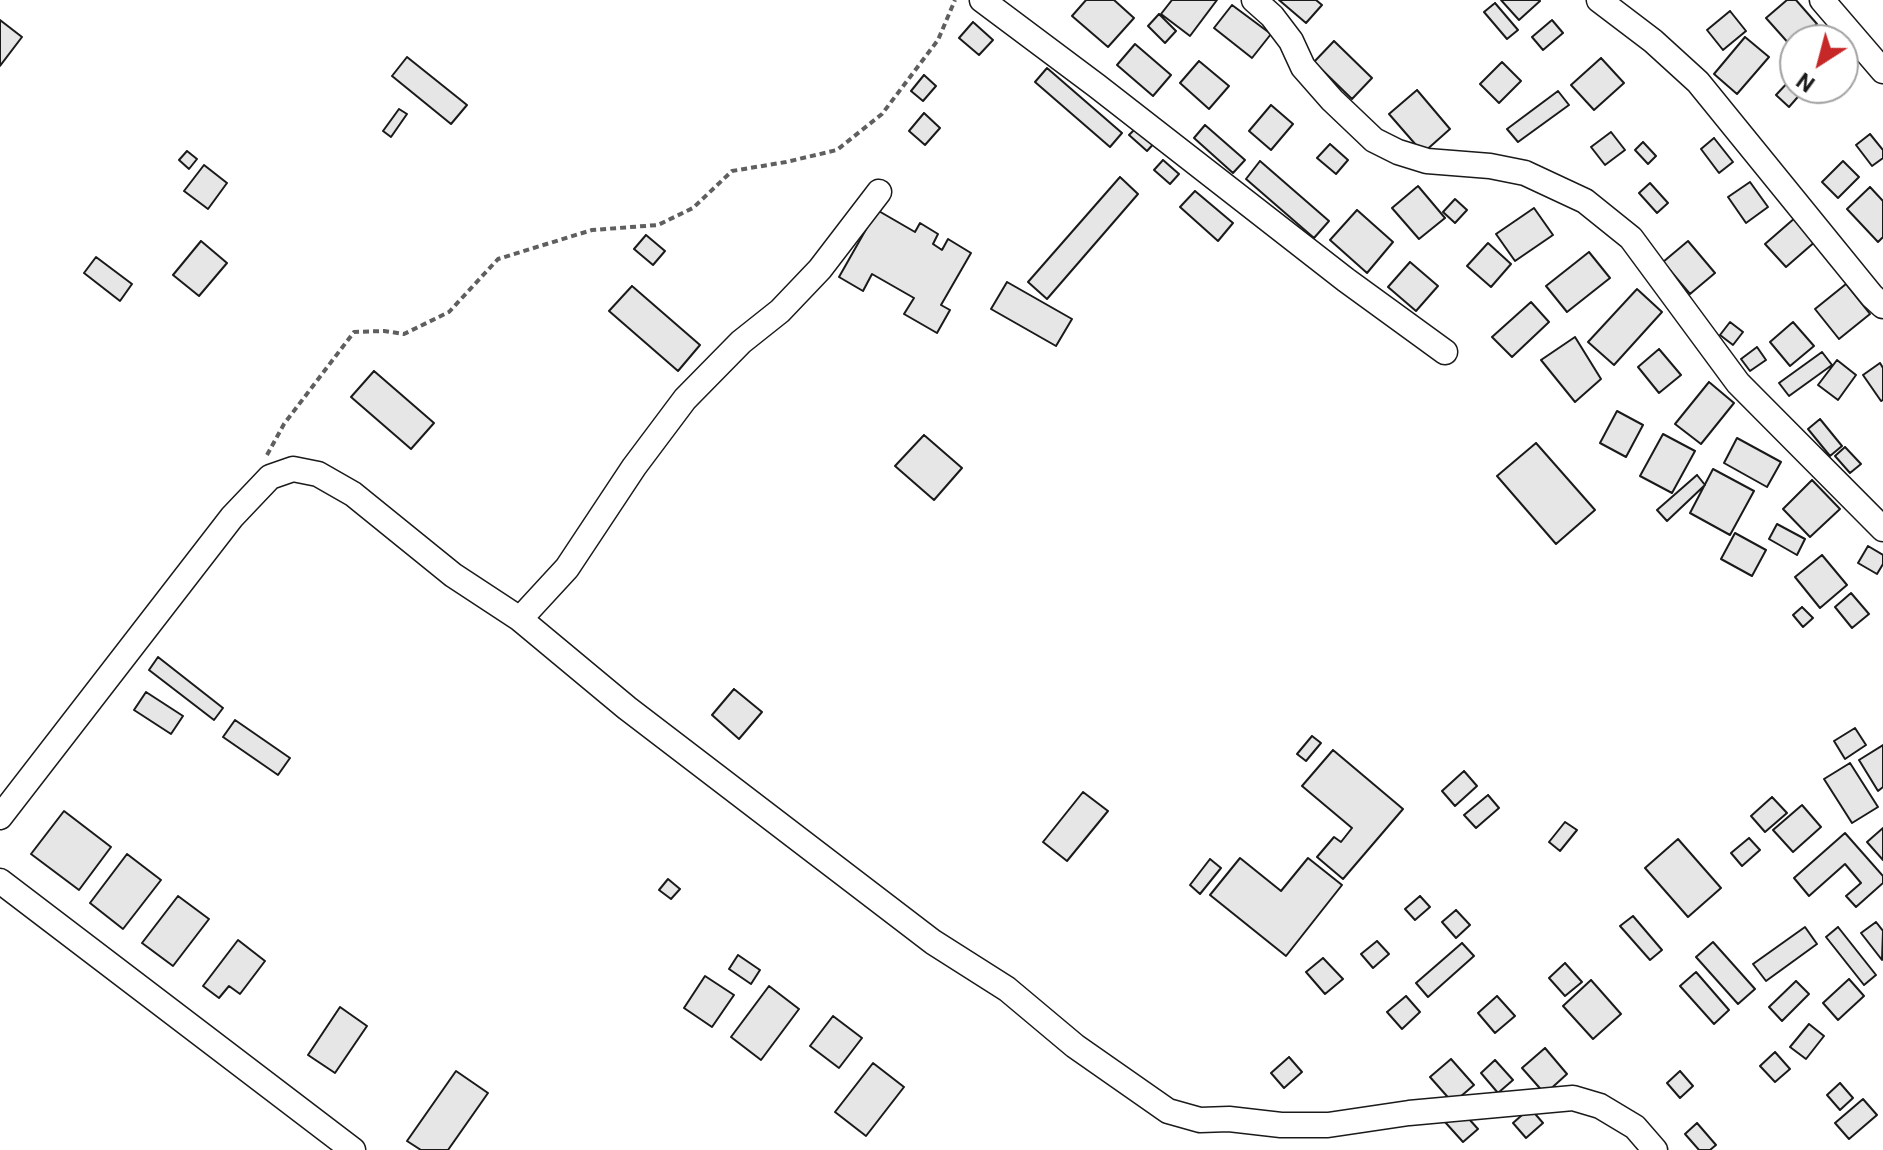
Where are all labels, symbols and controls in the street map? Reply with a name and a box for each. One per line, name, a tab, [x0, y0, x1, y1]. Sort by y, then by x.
north arrow	[1779, 24, 1859, 104]
text: N	[1792, 68, 1819, 97]

